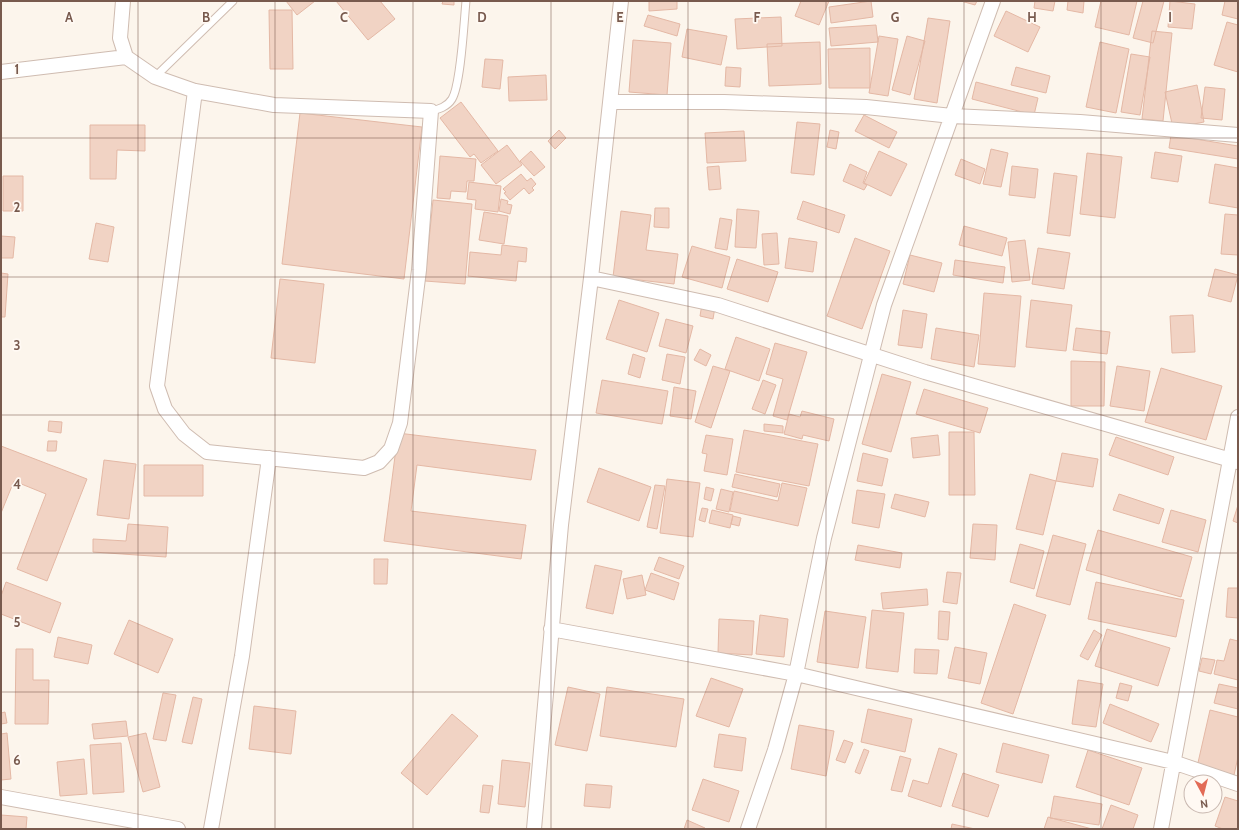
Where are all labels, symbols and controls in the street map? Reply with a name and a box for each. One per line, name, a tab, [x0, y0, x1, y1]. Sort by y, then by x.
text: A	[65, 9, 74, 25]
text: B	[202, 9, 210, 25]
text: C	[340, 9, 348, 25]
text: D	[477, 9, 487, 25]
text: E	[616, 9, 624, 25]
text: F	[754, 9, 761, 25]
text: G	[891, 9, 900, 25]
text: H	[1027, 9, 1037, 25]
text: I	[1168, 9, 1172, 25]
text: 1	[15, 61, 19, 77]
text: 2	[14, 199, 21, 215]
text: 3	[13, 337, 21, 353]
text: 4	[13, 476, 21, 492]
text: 5	[14, 614, 21, 630]
text: 6	[13, 752, 21, 768]
north arrow	[1183, 774, 1223, 814]
text: N	[1200, 797, 1209, 811]

